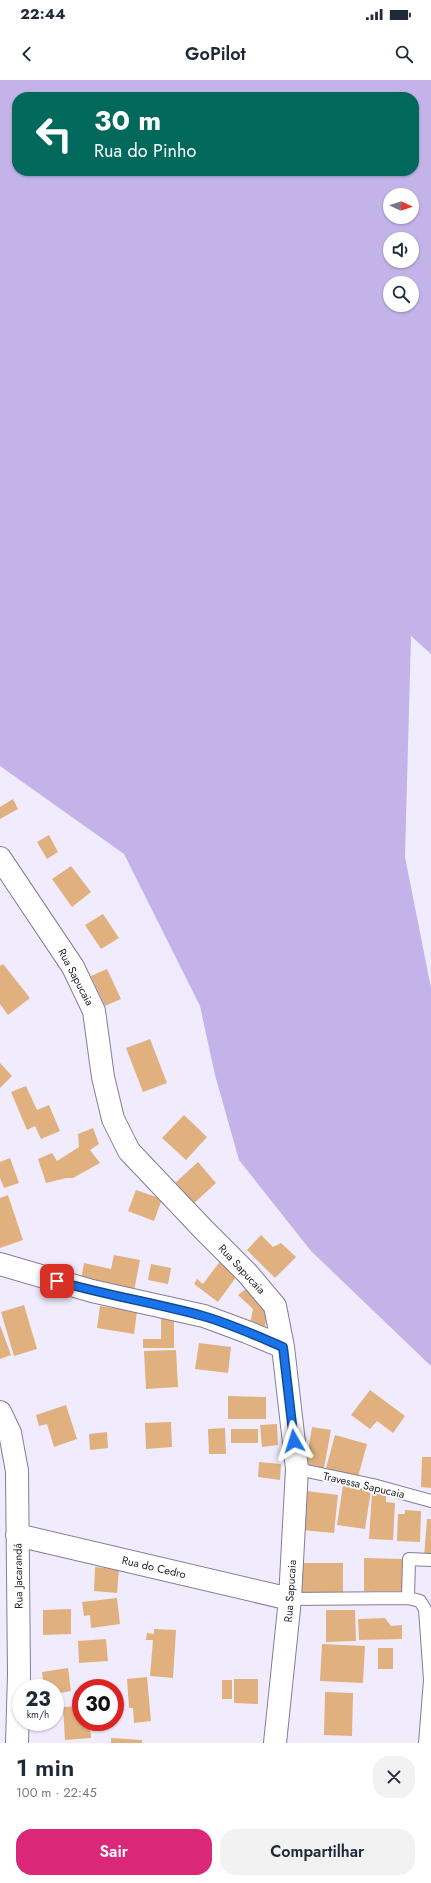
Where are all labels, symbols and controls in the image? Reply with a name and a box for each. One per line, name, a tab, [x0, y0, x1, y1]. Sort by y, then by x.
text: 22:44	[20, 3, 65, 25]
text: GoPilot	[185, 41, 246, 67]
icon: back	[16, 43, 38, 65]
icon: search	[393, 43, 415, 65]
text: 30 m	[94, 100, 161, 141]
icon: left	[28, 108, 80, 160]
text: Rua do Pinho	[94, 138, 196, 164]
north arrow	[383, 188, 419, 224]
map controls	[383, 188, 419, 312]
button: sound	[383, 232, 419, 268]
button: search	[383, 276, 419, 312]
street label: Rua Sapucaia	[54, 946, 98, 1008]
street label: Rua Sapucaia	[215, 1241, 269, 1297]
pin	[40, 1264, 74, 1298]
icon: arrive	[46, 1270, 68, 1292]
position arrow	[273, 1420, 315, 1462]
street label: Travessa Sapucaia	[322, 1468, 406, 1502]
street label: Rua Jacarandá	[9, 1543, 27, 1609]
street label: Rua do Cedro	[120, 1552, 188, 1582]
street label: Rua Sapucaia	[280, 1559, 300, 1623]
speed limit sign: 30	[72, 1679, 124, 1731]
text: 23	[25, 1685, 51, 1714]
text: km/h	[27, 1707, 49, 1722]
text: 1 min	[16, 1750, 74, 1785]
button: close	[373, 1756, 415, 1798]
text: 100 m · 22:45	[16, 1783, 97, 1802]
button: Sair	[16, 1829, 212, 1875]
button: Compartilhar	[220, 1829, 415, 1875]

